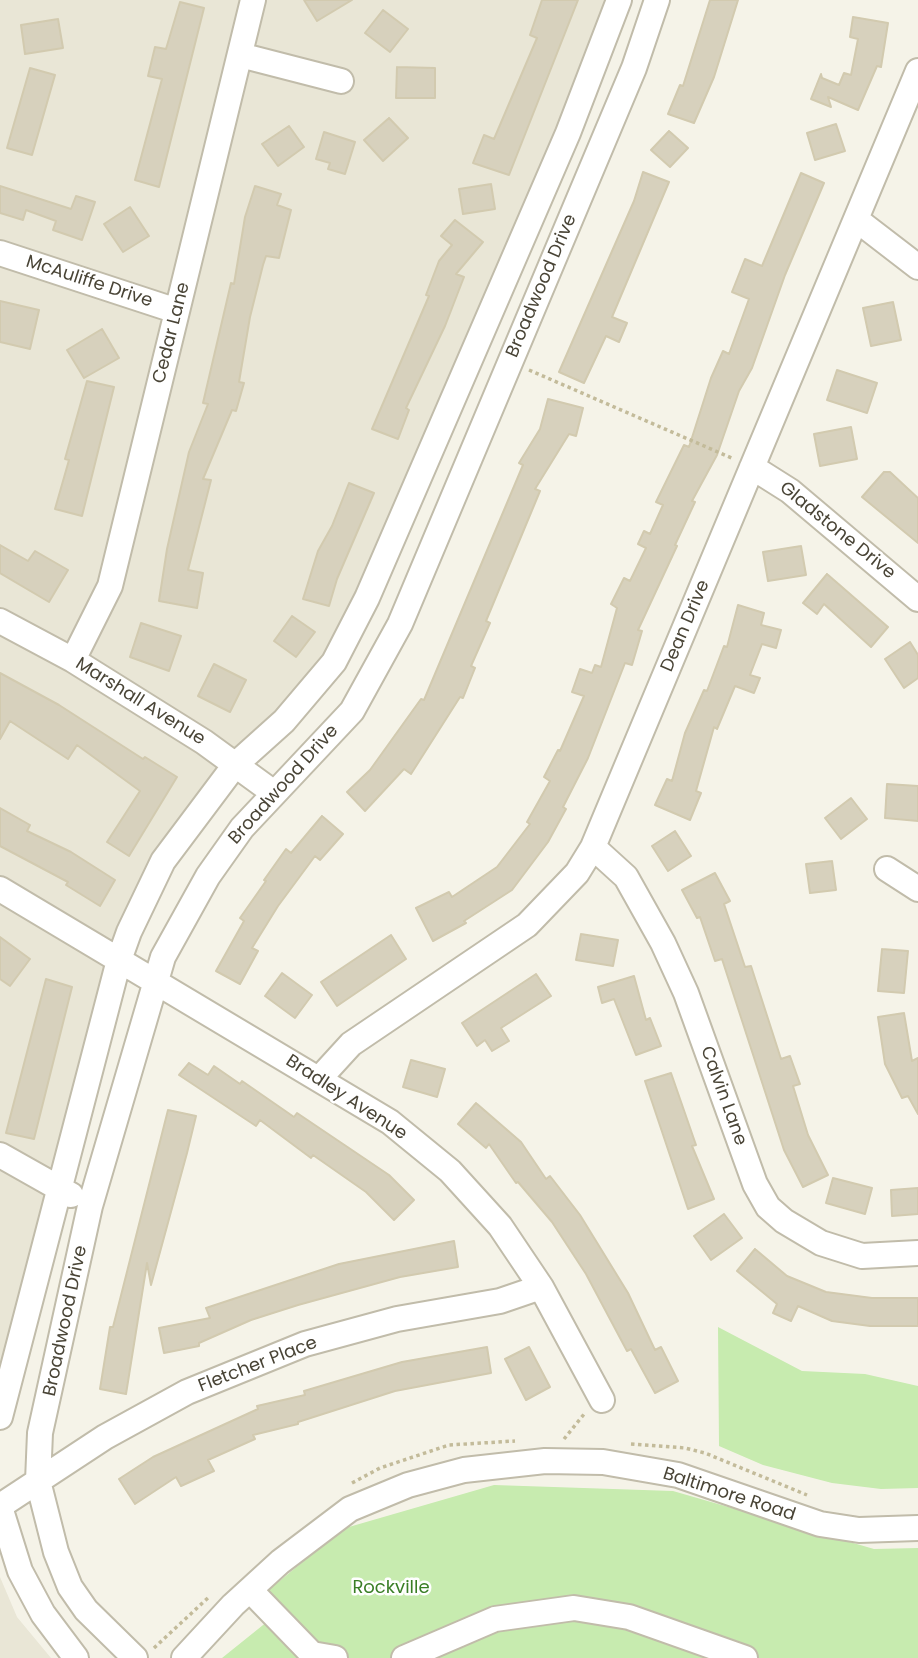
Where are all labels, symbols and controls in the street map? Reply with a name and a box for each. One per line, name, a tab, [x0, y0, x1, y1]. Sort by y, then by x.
street label: Broadwood Drive	[502, 211, 582, 361]
street label: McAuliffe Drive	[23, 251, 155, 313]
street label: Cedar Lane	[149, 280, 195, 386]
street label: Gladstone Drive	[775, 478, 899, 584]
street label: Dean Drive	[657, 577, 715, 675]
street label: Marshall Avenue	[71, 653, 209, 751]
street label: Broadwood Drive	[225, 721, 343, 849]
street label: Calvin Lane	[695, 1043, 751, 1149]
street label: Bradley Avenue	[281, 1051, 411, 1145]
street label: Broadwood Drive	[39, 1244, 93, 1398]
street label: Fletcher Place	[196, 1332, 320, 1398]
street label: Baltimore Road	[660, 1463, 798, 1527]
park label: Rockville	[352, 1577, 430, 1599]

